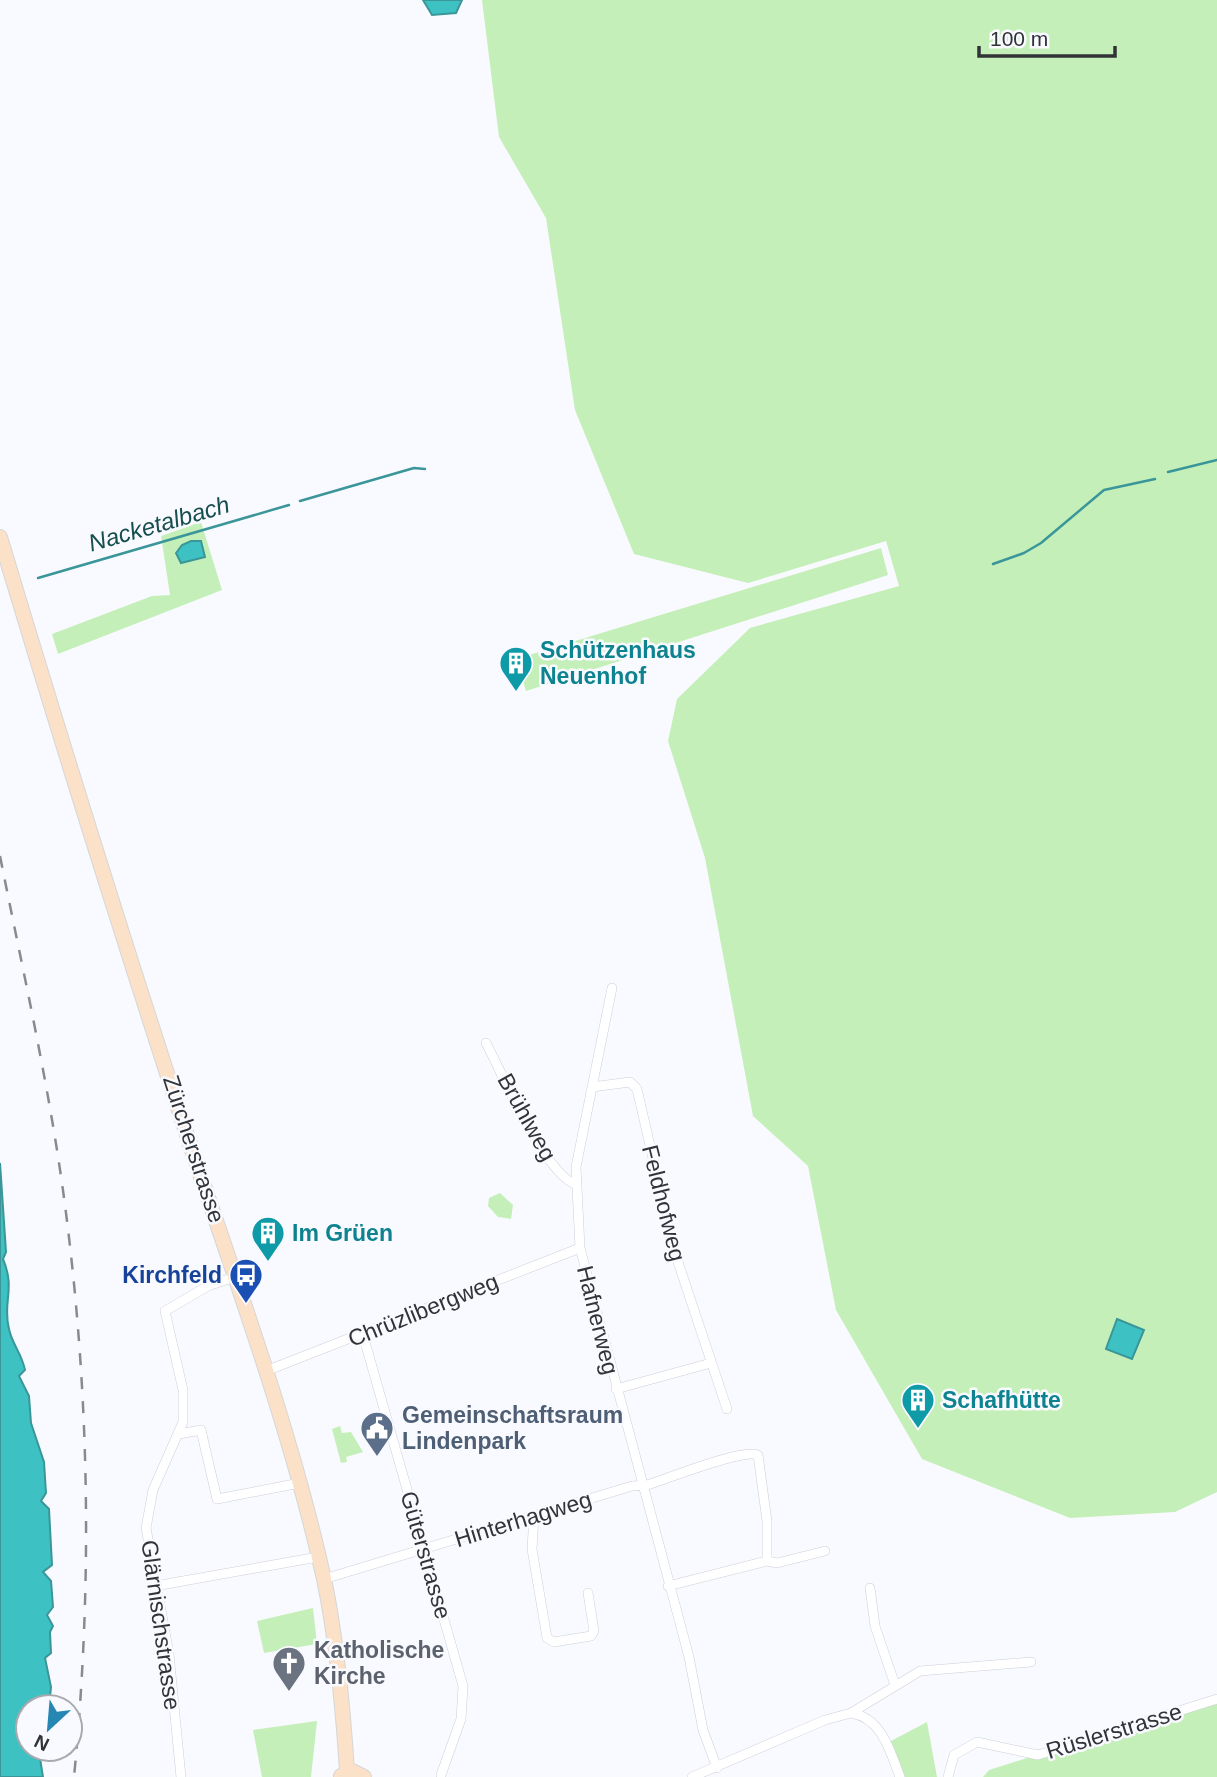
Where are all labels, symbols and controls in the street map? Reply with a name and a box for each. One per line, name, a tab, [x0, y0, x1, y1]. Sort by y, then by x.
scale bar	[979, 14, 1116, 58]
text: 100 m	[990, 27, 1048, 50]
water label: Nacketalbach	[85, 491, 232, 557]
place label: Schützenhaus Neuenhof	[540, 637, 696, 689]
building icon: Schützenhaus Neuenhof	[497, 644, 535, 693]
street label: Brühlweg	[492, 1069, 562, 1165]
street label: Zürcherstrasse	[158, 1072, 230, 1226]
street label: Feldhofweg	[637, 1142, 691, 1264]
building icon: Im Grüen	[249, 1214, 287, 1263]
place label: Im Grüen	[292, 1220, 393, 1246]
bus stop icon: Kirchfeld	[227, 1256, 265, 1305]
place label: Kirchfeld	[122, 1262, 222, 1288]
street label: Hafnerweg	[572, 1263, 624, 1377]
street label: Chrüzlibergweg	[344, 1268, 502, 1352]
building icon: Schafhütte	[899, 1381, 937, 1430]
place label: Schafhütte	[942, 1387, 1061, 1413]
place label: Gemeinschaftsraum Lindenpark	[402, 1402, 623, 1454]
public building icon: Gemeinschaftsraum Lindenpark	[358, 1409, 396, 1458]
street label: Hinterhagweg	[451, 1486, 595, 1552]
street label: Güterstrasse	[395, 1488, 457, 1622]
street label: Glärnischstrasse	[136, 1538, 186, 1712]
place label: Katholische Kirche	[314, 1637, 444, 1689]
church icon: Katholische Kirche	[270, 1644, 308, 1693]
north arrow	[14, 1693, 84, 1763]
street label: Rüslerstrasse	[1043, 1698, 1185, 1764]
text: N	[31, 1730, 53, 1755]

